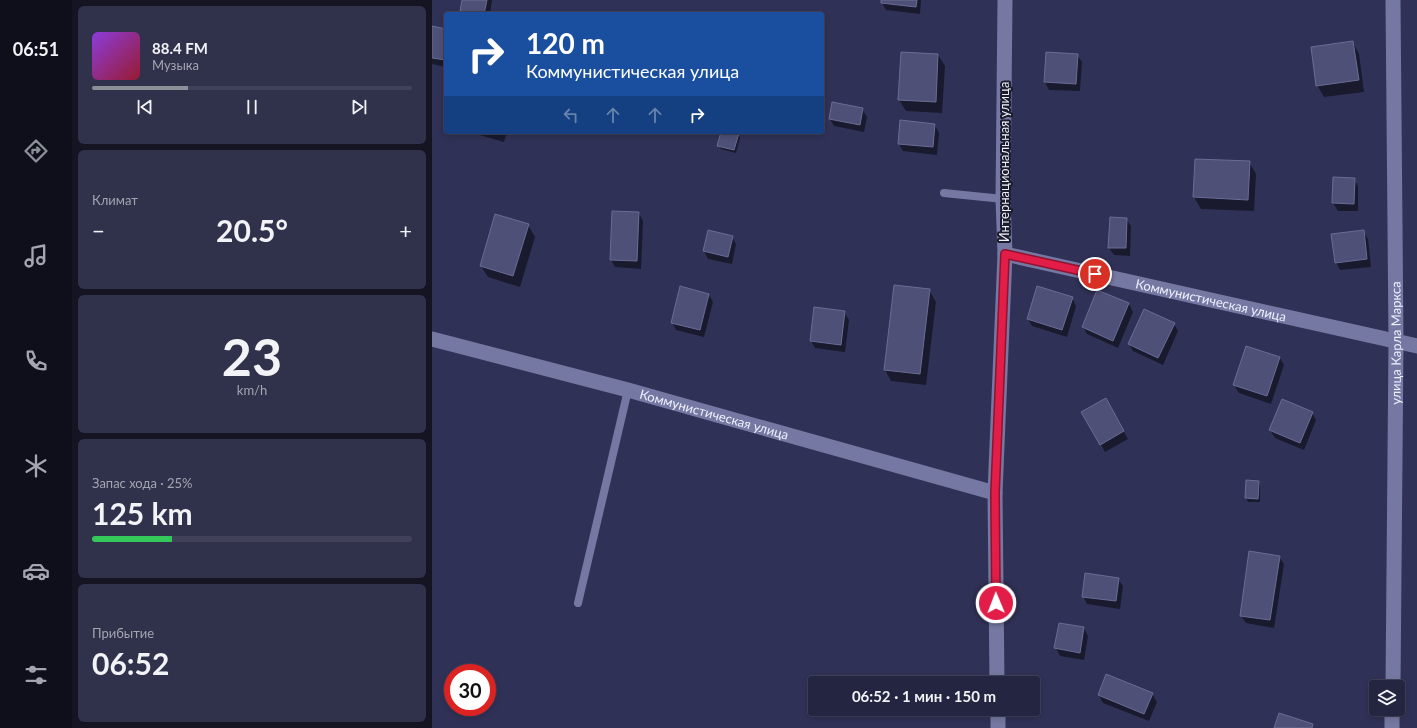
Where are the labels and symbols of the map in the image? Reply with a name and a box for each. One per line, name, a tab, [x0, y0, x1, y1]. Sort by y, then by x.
street label: Интернациональная улица	[996, 82, 1012, 242]
pin	[1078, 257, 1112, 291]
street label: Коммунистическая улица	[1134, 275, 1288, 325]
street label: улица Карла Маркса	[1387, 281, 1404, 405]
street label: Коммунистическая улица	[638, 386, 790, 443]
position arrow	[975, 582, 1017, 624]
speed limit sign: 30	[444, 664, 496, 716]

